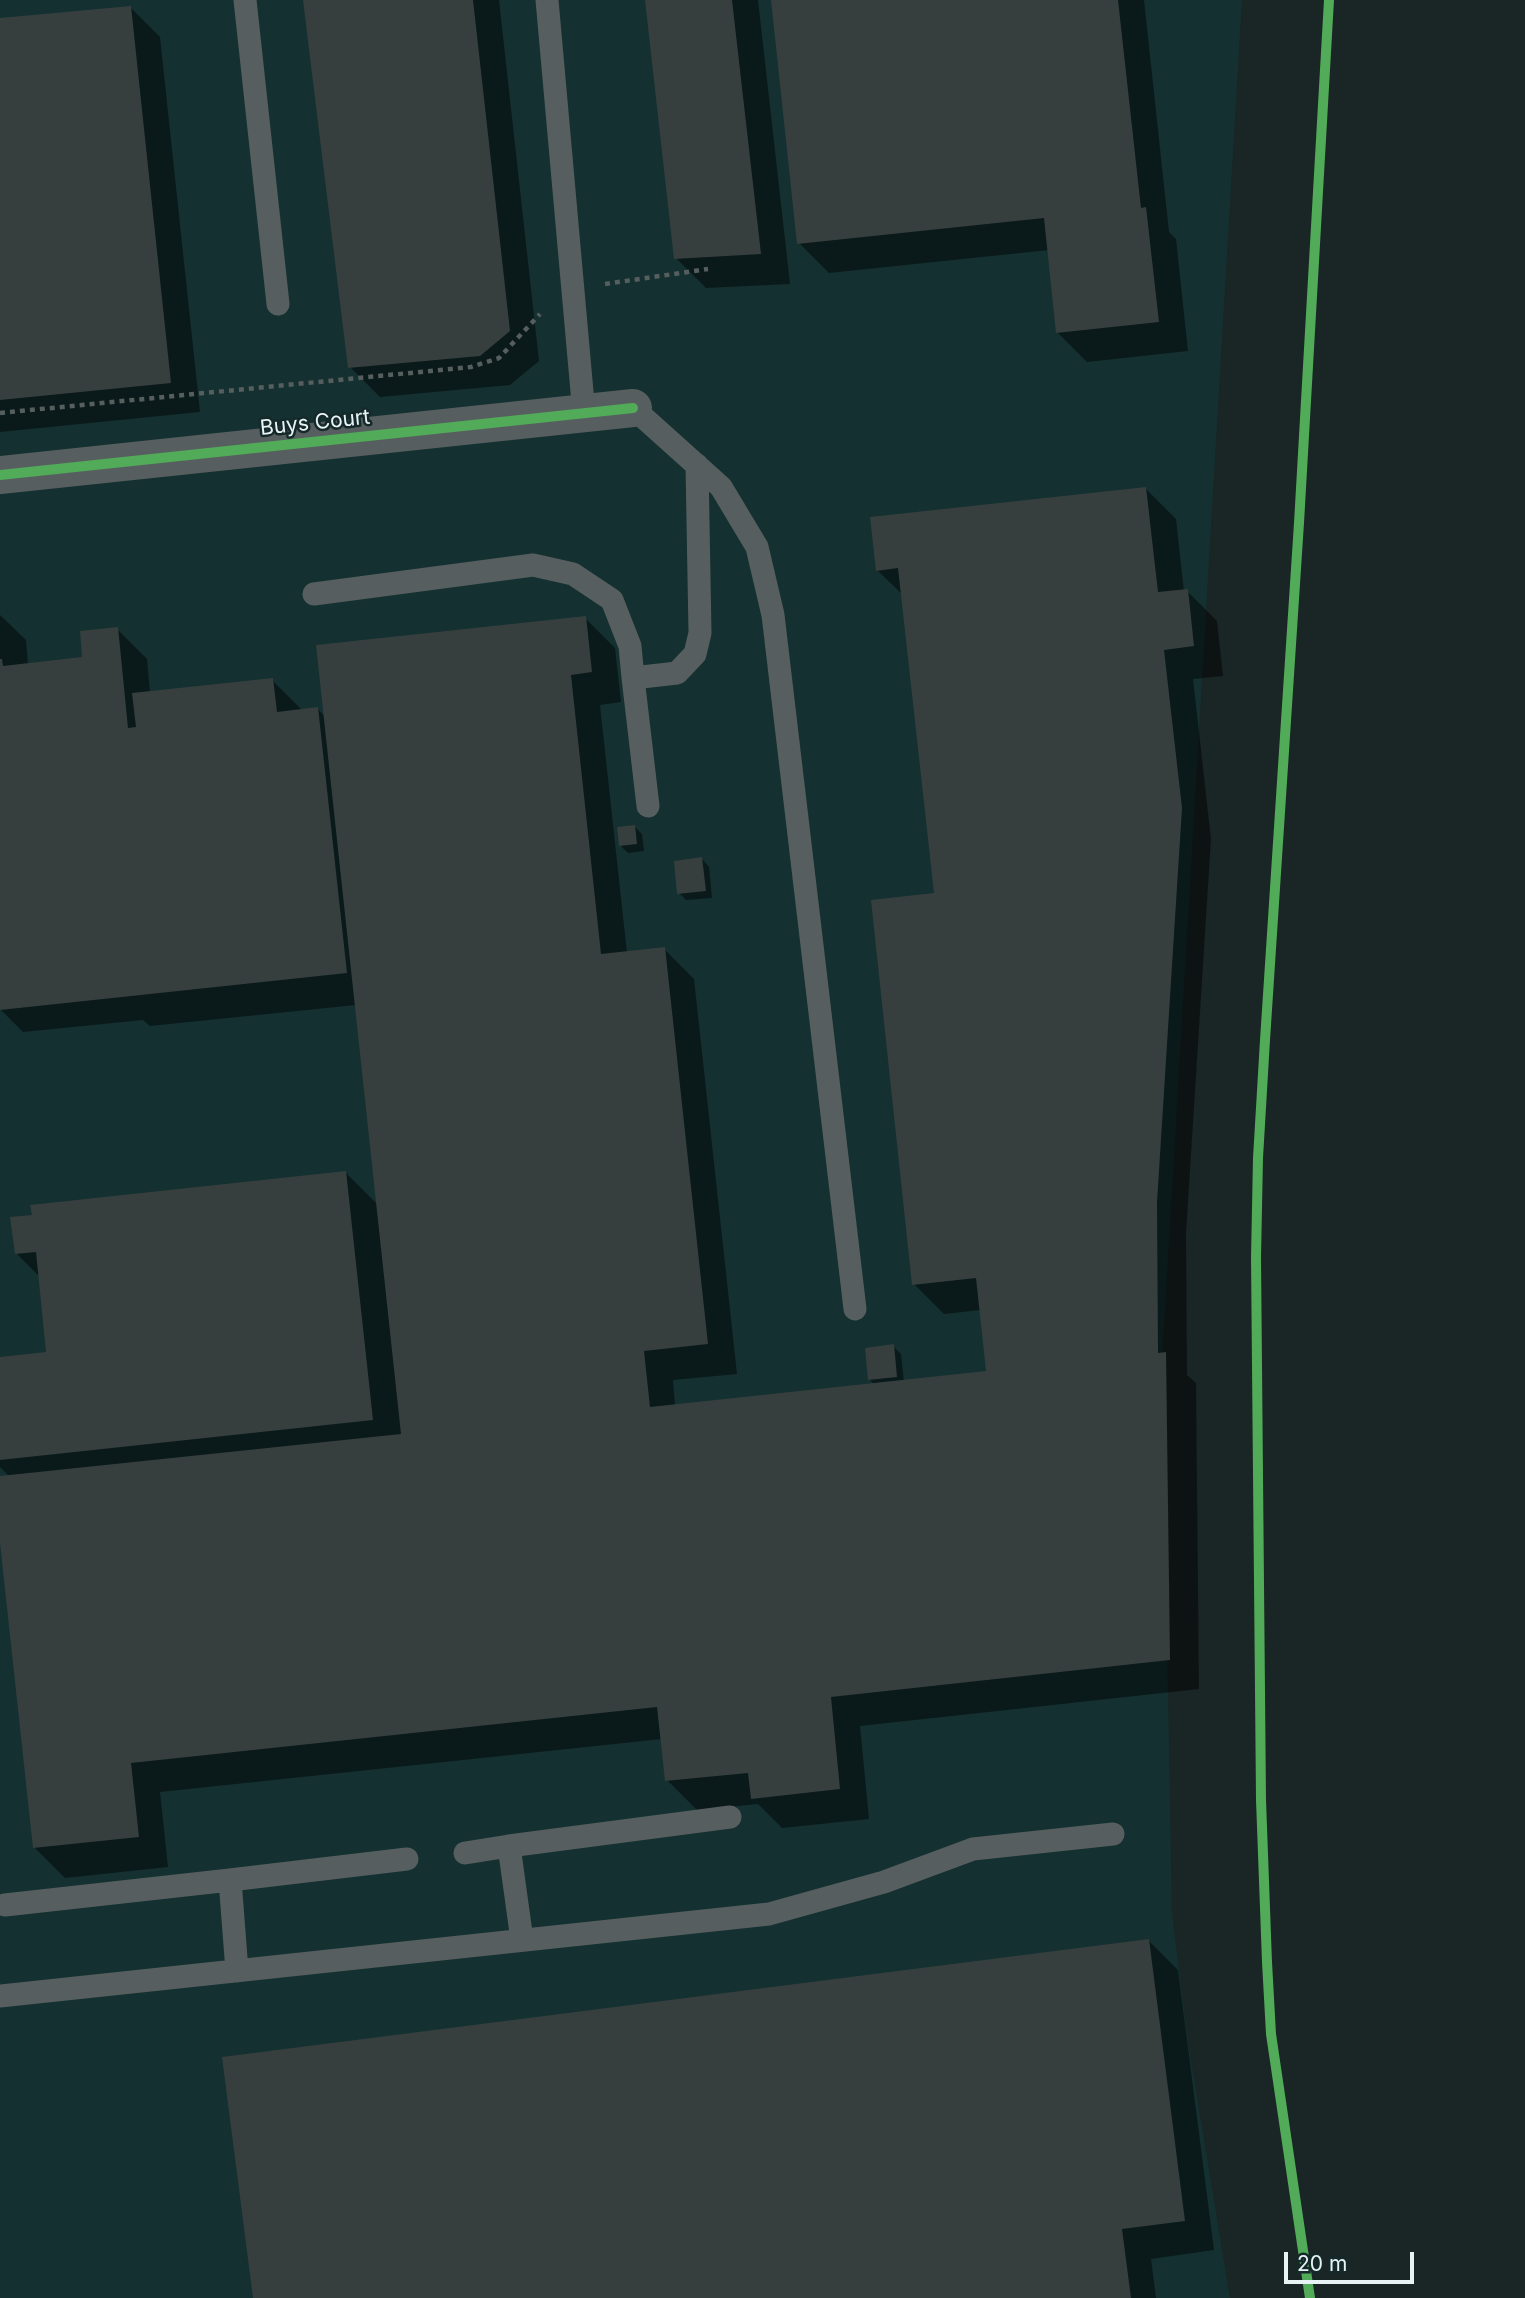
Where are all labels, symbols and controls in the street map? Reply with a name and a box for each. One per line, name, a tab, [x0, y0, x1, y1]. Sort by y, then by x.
street label: Buys Court	[259, 405, 371, 441]
scale bar	[1287, 2238, 1416, 2282]
text: 20 m	[1297, 2251, 1347, 2276]

